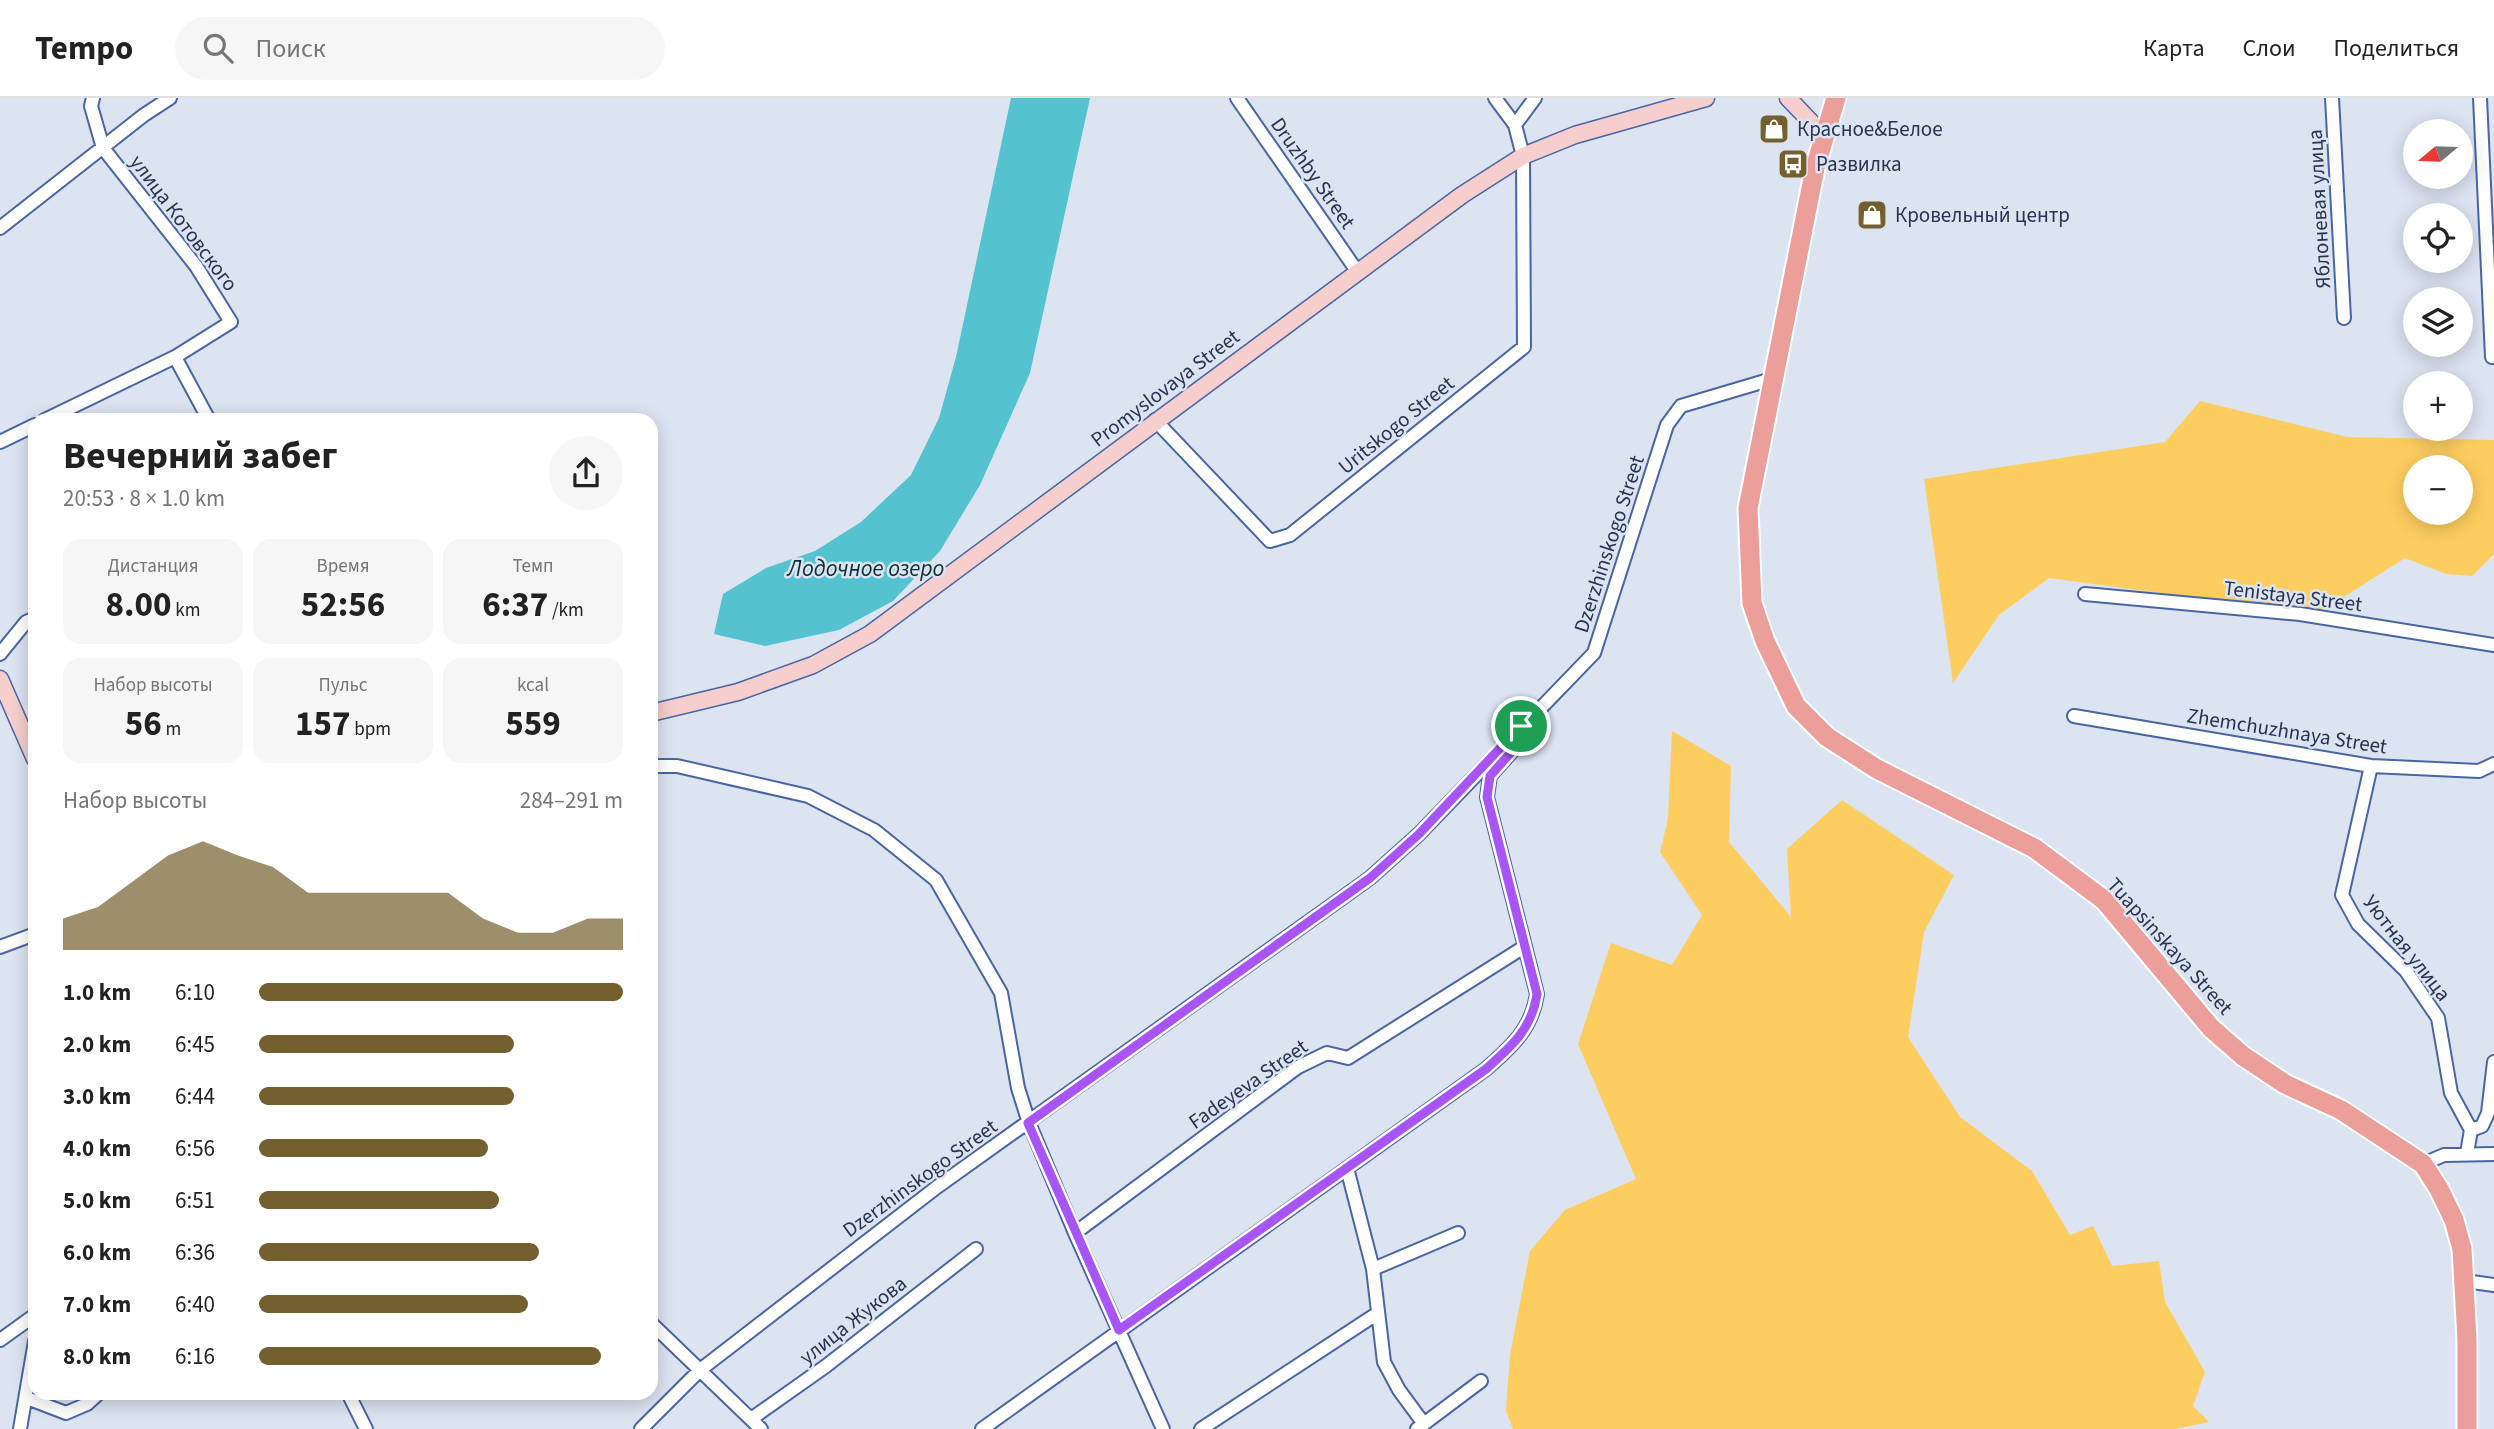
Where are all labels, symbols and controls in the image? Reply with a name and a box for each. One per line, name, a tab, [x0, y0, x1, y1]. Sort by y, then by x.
search box	[175, 17, 665, 80]
text: Tempo	[35, 25, 133, 72]
icon: search	[199, 29, 237, 67]
text: Поиск	[255, 30, 326, 67]
text: Карта	[2143, 31, 2205, 66]
text: Слои	[2243, 31, 2296, 66]
text: Поделиться	[2334, 31, 2459, 66]
street label: Druzhby Street	[1263, 111, 1363, 235]
shop icon: Красное&Белое	[1757, 112, 1791, 146]
place label: Красное&Белое	[1797, 114, 1943, 144]
north arrow	[2403, 119, 2473, 189]
map controls	[2403, 119, 2473, 525]
street label: Яблоневая улица	[2300, 129, 2338, 289]
bus stop icon: Развилка	[1776, 147, 1810, 181]
street label: улица Котовского	[123, 149, 245, 297]
place label: Развилка	[1816, 149, 1902, 179]
shop icon: Кровельный центр	[1855, 198, 1889, 232]
place label: Кровельный центр	[1895, 200, 2070, 230]
button: locate	[2403, 203, 2473, 273]
button: layers	[2403, 287, 2473, 357]
street label: Promyslovaya Street	[1084, 322, 1246, 454]
street label: Uritskogo Street	[1332, 369, 1460, 481]
button: +	[2403, 371, 2473, 441]
text: Вечерний забег	[63, 429, 338, 483]
button: share	[549, 436, 623, 510]
street label: Dzerzhinskogo Street	[1566, 451, 1652, 637]
button: −	[2403, 455, 2473, 525]
text: 20:53 · 8 × 1.0 km	[63, 482, 225, 515]
water label: Лодочное озеро	[786, 552, 944, 585]
text: Дистанция	[107, 553, 199, 580]
text: Время	[317, 553, 369, 580]
text: Темп	[513, 553, 553, 580]
street label: Tenistaya Street	[2222, 573, 2364, 619]
text: 8.00	[106, 580, 171, 630]
text: 52:56	[301, 580, 385, 630]
text: 6:37	[482, 580, 548, 630]
text: km	[171, 597, 200, 624]
text: /km	[548, 597, 584, 624]
text: Набор высоты	[93, 672, 213, 699]
text: Пульс	[318, 672, 368, 699]
text: kcal	[517, 672, 549, 699]
pin	[1491, 696, 1551, 756]
text: 56	[125, 699, 162, 749]
text: 157	[295, 699, 350, 749]
text: 559	[505, 699, 561, 749]
street label: Zhemchuzhnaya Street	[2185, 700, 2389, 762]
icon: arrive	[1502, 707, 1540, 745]
text: m	[162, 716, 181, 743]
text: bpm	[350, 716, 391, 743]
text: Набор высоты	[63, 784, 207, 817]
text: 284–291 m	[520, 784, 623, 817]
street label: Tuapsinskaya Street	[2100, 871, 2240, 1021]
street label: Уютная улица	[2356, 889, 2458, 1007]
text: 1.0 km	[63, 976, 131, 1009]
text: 6:10	[175, 976, 215, 1009]
text: 2.0 km	[63, 1028, 131, 1061]
text: 6:45	[175, 1028, 215, 1061]
street label: Fadeyeva Street	[1182, 1032, 1314, 1136]
text: 3.0 km	[63, 1080, 131, 1113]
text: 6:44	[175, 1080, 215, 1113]
street label: Dzerzhinskogo Street	[836, 1112, 1004, 1244]
text: 4.0 km	[63, 1132, 131, 1165]
text: 6:56	[175, 1132, 215, 1165]
text: 5.0 km	[63, 1184, 131, 1217]
text: 6:51	[175, 1184, 215, 1217]
text: 6.0 km	[63, 1236, 131, 1269]
text: 6:36	[175, 1236, 215, 1269]
street label: улица Жукова	[793, 1269, 913, 1371]
text: 7.0 km	[63, 1288, 131, 1321]
text: 6:40	[175, 1288, 215, 1321]
text: 8.0 km	[63, 1340, 131, 1373]
text: 6:16	[175, 1340, 215, 1373]

